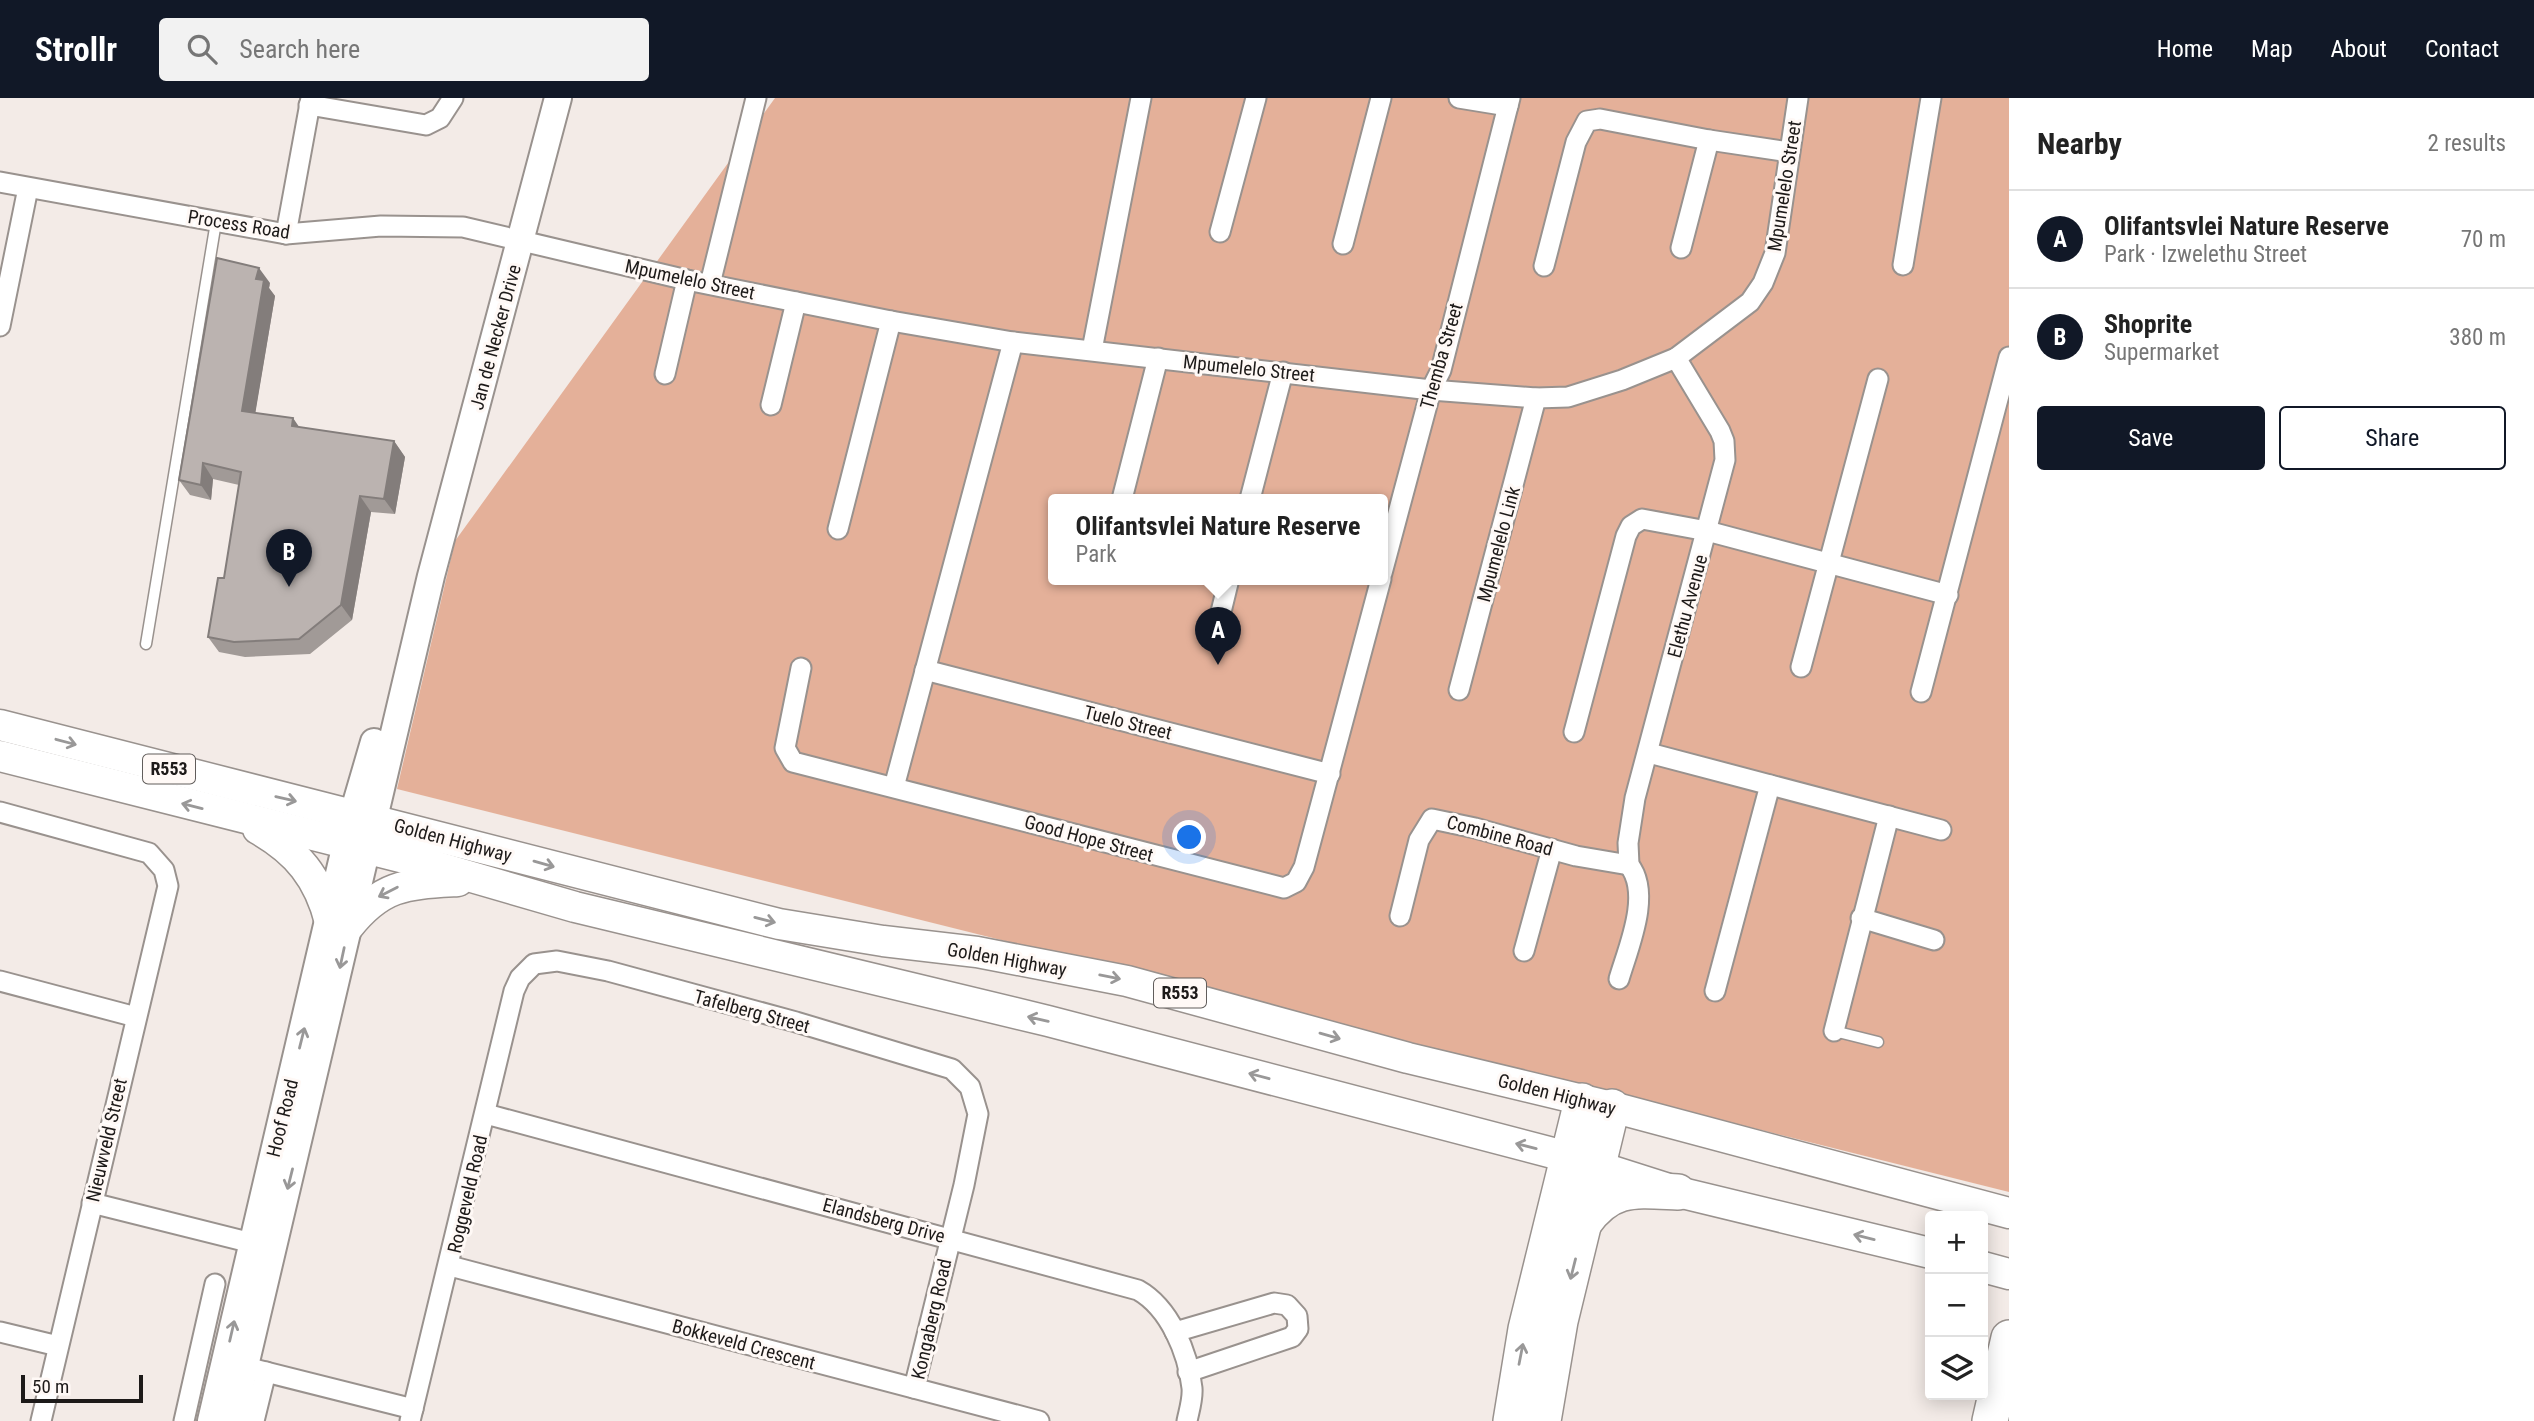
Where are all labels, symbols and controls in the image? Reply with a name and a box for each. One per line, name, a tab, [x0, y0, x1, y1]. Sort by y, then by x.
search box	[159, 18, 649, 81]
text: Strollr	[35, 30, 117, 69]
icon: search	[183, 30, 221, 68]
text: Search here	[239, 34, 360, 64]
text: Home	[2157, 35, 2213, 63]
text: Map	[2251, 35, 2293, 63]
text: About	[2331, 35, 2387, 63]
text: Contact	[2425, 35, 2499, 63]
street label: Mpumelelo Street	[1763, 119, 1806, 253]
text: Nearby	[2037, 126, 2122, 161]
text: 2 results	[2428, 130, 2506, 157]
street label: Process Road	[186, 205, 292, 244]
text: Olifantsvlei Nature Reserve	[2104, 211, 2389, 241]
text: A	[2053, 226, 2067, 253]
text: 70 m	[2461, 226, 2506, 253]
text: Park · Izwelethu Street	[2104, 241, 2307, 268]
street label: Mpumelelo Street	[623, 255, 757, 304]
street label: Jan de Necker Drive	[465, 262, 526, 412]
street label: Themba Street	[1415, 300, 1468, 412]
text: Shoprite	[2104, 309, 2192, 339]
text: B	[2054, 324, 2066, 351]
text: 380 m	[2449, 324, 2506, 351]
text: Supermarket	[2104, 339, 2219, 366]
street label: Mpumelelo Street	[1182, 350, 1316, 387]
button: Save	[2037, 406, 2265, 470]
button: Share	[2279, 406, 2506, 470]
street label: Mpumelelo Link	[1472, 483, 1525, 604]
popup	[1048, 494, 1388, 585]
text: Olifantsvlei Nature Reserve	[1076, 511, 1360, 541]
pin: B	[266, 529, 312, 587]
text: Park	[1076, 541, 1117, 568]
street label: Elethu Avenue	[1663, 552, 1712, 660]
pin: A	[1195, 607, 1241, 665]
street label: Tuelo Street	[1081, 700, 1174, 745]
one-way arrow	[54, 736, 77, 749]
road number: R553	[143, 754, 195, 784]
one-way arrow	[274, 793, 297, 806]
one-way arrow	[181, 799, 204, 812]
street label: Good Hope Street	[1022, 810, 1156, 867]
street label: Combine Road	[1444, 810, 1555, 861]
street label: Golden Highway	[391, 814, 514, 867]
your location	[1172, 820, 1206, 854]
one-way arrow	[533, 859, 555, 872]
one-way arrow	[378, 886, 399, 900]
one-way arrow	[753, 914, 776, 927]
street label: Golden Highway	[945, 938, 1069, 981]
one-way arrow	[335, 946, 348, 969]
one-way arrow	[1098, 971, 1121, 985]
road number: R553	[1154, 978, 1206, 1008]
street label: Tafelberg Street	[691, 985, 812, 1038]
one-way arrow	[1028, 1012, 1050, 1025]
one-way arrow	[296, 1027, 309, 1050]
one-way arrow	[1318, 1030, 1340, 1043]
one-way arrow	[1248, 1069, 1271, 1082]
street label: Golden Highway	[1495, 1069, 1618, 1120]
street label: Nieuwveld Street	[81, 1076, 132, 1204]
street label: Hoof Road	[262, 1077, 303, 1159]
street label: Roggeveld Road	[443, 1133, 492, 1255]
one-way arrow	[1515, 1139, 1538, 1152]
one-way arrow	[282, 1168, 295, 1190]
street label: Elandsberg Drive	[820, 1193, 948, 1248]
map controls	[1925, 1211, 1988, 1400]
button: +	[1925, 1211, 1988, 1274]
one-way arrow	[1853, 1230, 1876, 1243]
street label: Kongaberg Road	[906, 1257, 957, 1382]
one-way arrow	[1566, 1257, 1579, 1280]
button: −	[1925, 1274, 1988, 1337]
street label: Bokkeveld Crescent	[670, 1314, 818, 1375]
one-way arrow	[225, 1320, 239, 1343]
button: layers	[1925, 1337, 1988, 1400]
one-way arrow	[1515, 1343, 1528, 1365]
scale bar	[21, 1372, 144, 1404]
text: 50 m	[32, 1375, 69, 1398]

